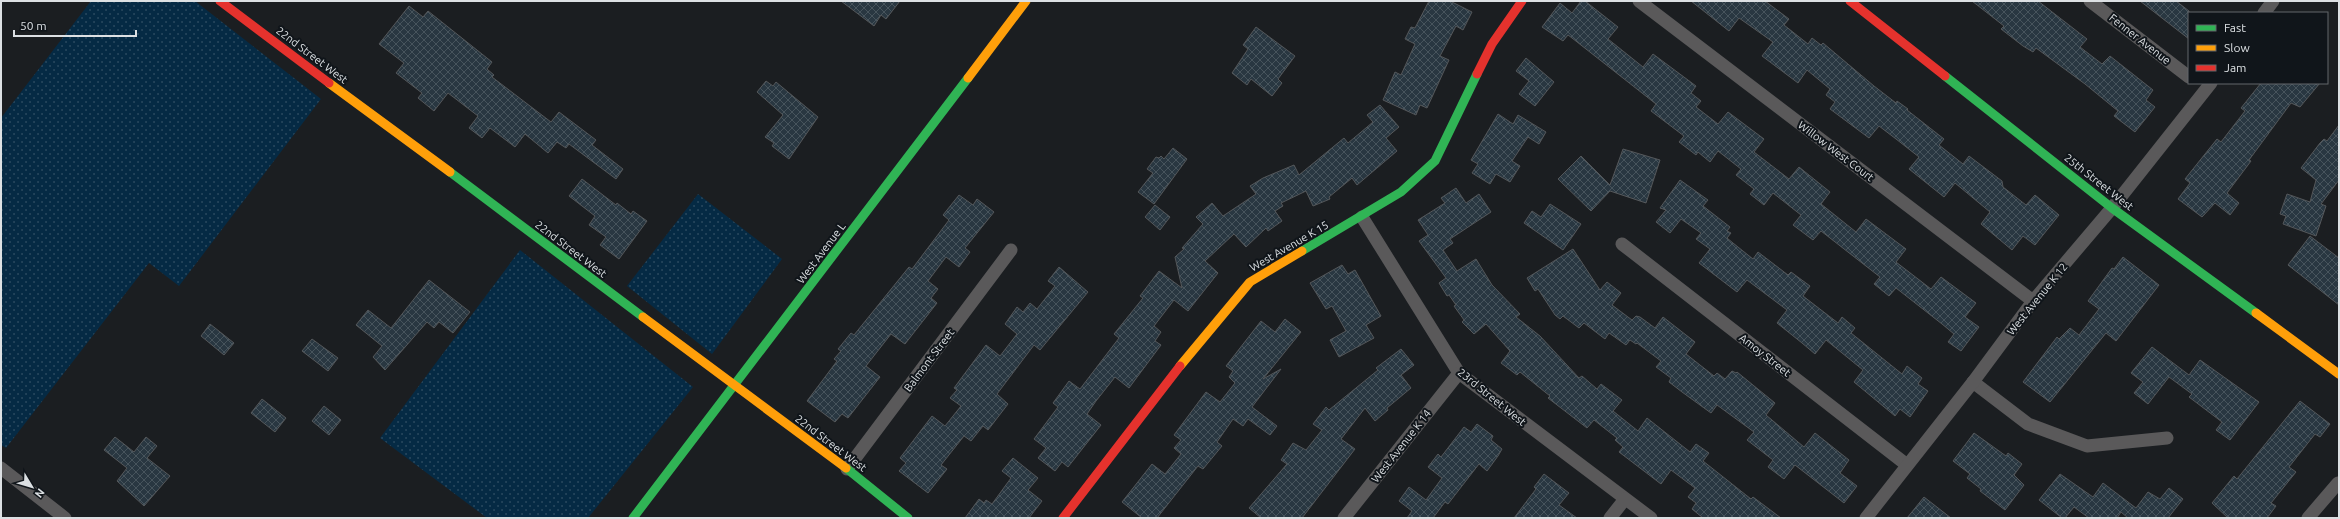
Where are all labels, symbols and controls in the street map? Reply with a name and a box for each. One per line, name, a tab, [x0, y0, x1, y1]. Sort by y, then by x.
street label: Fenner Avenue	[2107, 11, 2173, 67]
scale bar	[14, 12, 136, 38]
legend	[2188, 12, 2328, 84]
text: 50 m	[20, 19, 47, 32]
text: Fast	[2224, 21, 2246, 34]
street label: 22nd Street West	[274, 24, 351, 86]
text: Slow	[2224, 41, 2250, 54]
text: Jam	[2224, 61, 2246, 74]
street label: Willow West Court	[1796, 119, 1877, 184]
street label: 25th Street West	[2062, 151, 2136, 213]
street label: 22nd Street West	[533, 218, 610, 280]
street label: West Avenue K 15	[1248, 219, 1330, 273]
street label: West Avenue L	[794, 220, 848, 286]
street label: West Avenue K 12	[2004, 261, 2070, 337]
street label: Balmont Street	[902, 326, 957, 394]
street label: Amoy Street	[1737, 331, 1793, 379]
street label: 23rd Street West	[1456, 366, 1529, 428]
street label: West Avenue K 14	[1369, 407, 1433, 485]
street label: 22nd Street West	[793, 412, 870, 474]
north arrow	[12, 467, 52, 507]
text: N	[33, 486, 47, 500]

